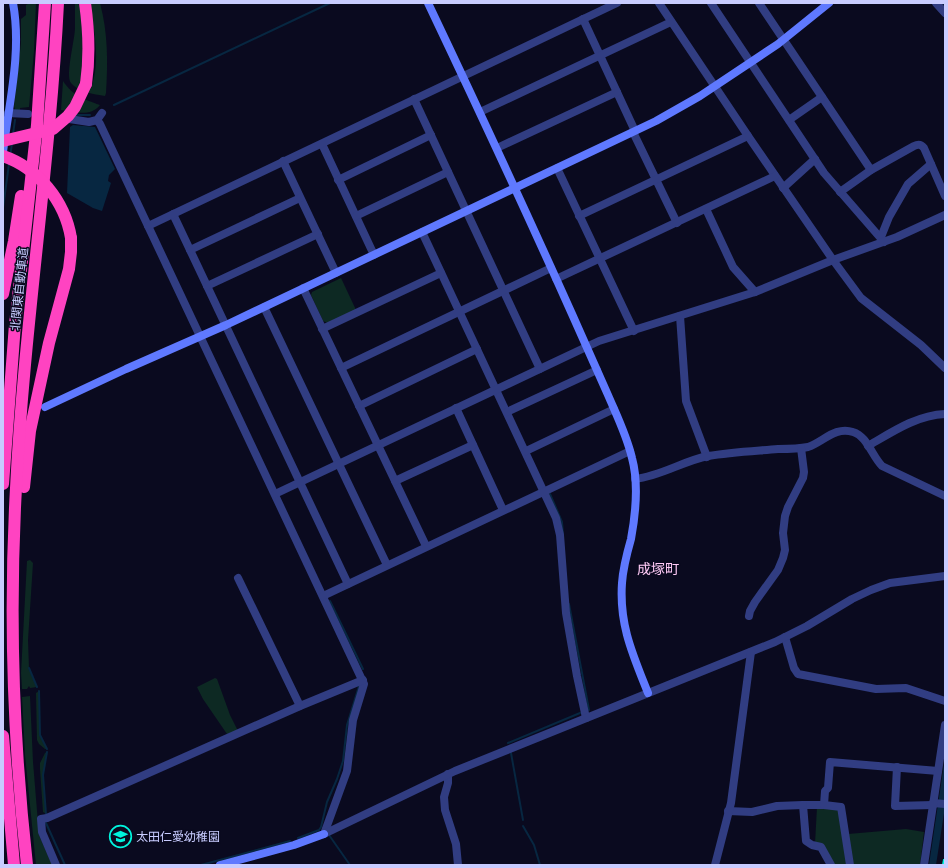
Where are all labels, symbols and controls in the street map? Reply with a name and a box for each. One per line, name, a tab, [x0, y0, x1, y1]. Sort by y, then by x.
street label: 北関東自動車道	[7, 246, 31, 332]
district label: 成塚町	[637, 560, 679, 578]
school or university icon: 太田仁愛幼稚園	[107, 823, 133, 849]
place label: 太田仁愛幼稚園	[136, 829, 220, 844]

